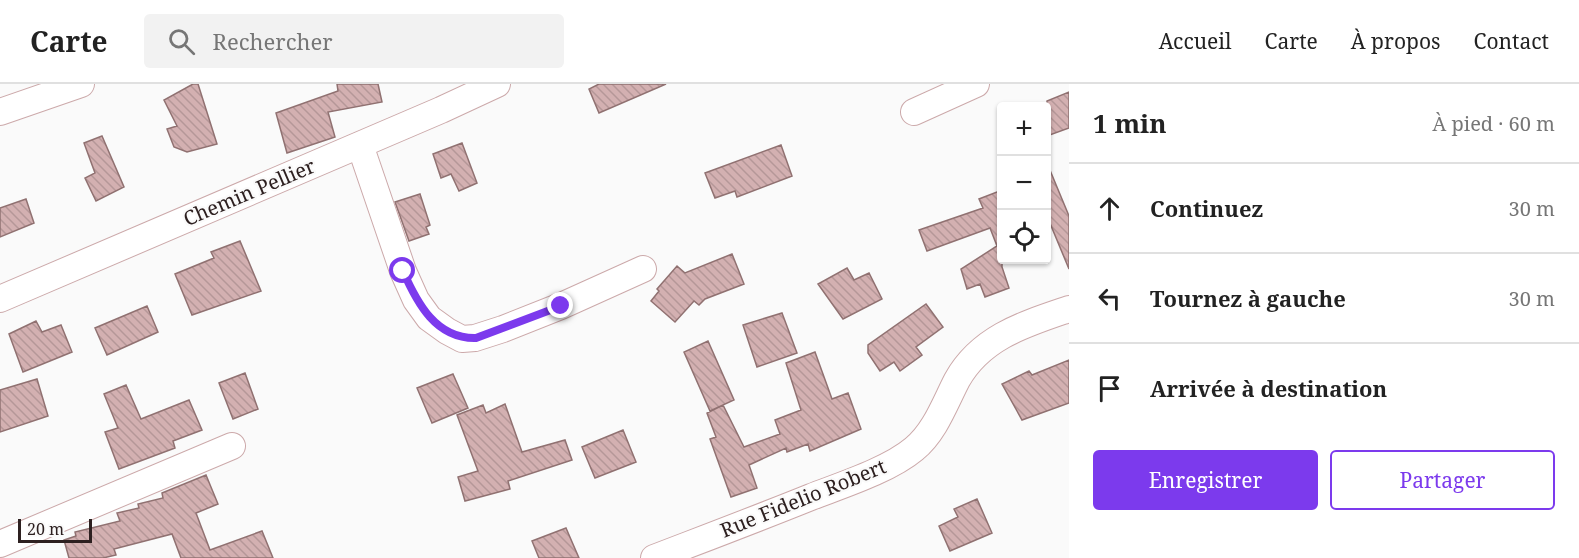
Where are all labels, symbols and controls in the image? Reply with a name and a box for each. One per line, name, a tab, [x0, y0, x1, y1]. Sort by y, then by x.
search box	[144, 14, 564, 68]
text: Carte	[30, 22, 108, 60]
icon: search	[165, 25, 198, 58]
text: Rechercher	[213, 26, 333, 56]
text: Accueil	[1159, 27, 1232, 55]
text: Carte	[1265, 27, 1318, 55]
text: À propos	[1351, 27, 1441, 55]
text: Contact	[1474, 27, 1549, 55]
map controls	[997, 102, 1051, 264]
button: +	[997, 102, 1051, 156]
text: 1 min	[1093, 105, 1167, 141]
text: À pied · 60 m	[1432, 110, 1555, 137]
street label: Chemin Pellier	[179, 152, 320, 232]
button: −	[997, 156, 1051, 210]
icon: ahead	[1093, 192, 1126, 225]
text: Continuez	[1150, 193, 1263, 223]
text: 30 m	[1509, 195, 1555, 222]
button: locate	[997, 210, 1051, 264]
route start	[389, 257, 415, 283]
icon: left	[1093, 282, 1126, 315]
text: Tournez à gauche	[1150, 283, 1346, 313]
text: 30 m	[1509, 285, 1555, 312]
route end	[547, 292, 573, 318]
icon: arrive	[1093, 372, 1126, 405]
text: Arrivée à destination	[1150, 373, 1387, 403]
button: Enregistrer	[1093, 450, 1318, 510]
button: Partager	[1330, 450, 1555, 510]
street label: Rue Fidelio Robert	[716, 452, 890, 544]
scale bar	[18, 516, 92, 544]
text: 20 m	[27, 518, 64, 540]

